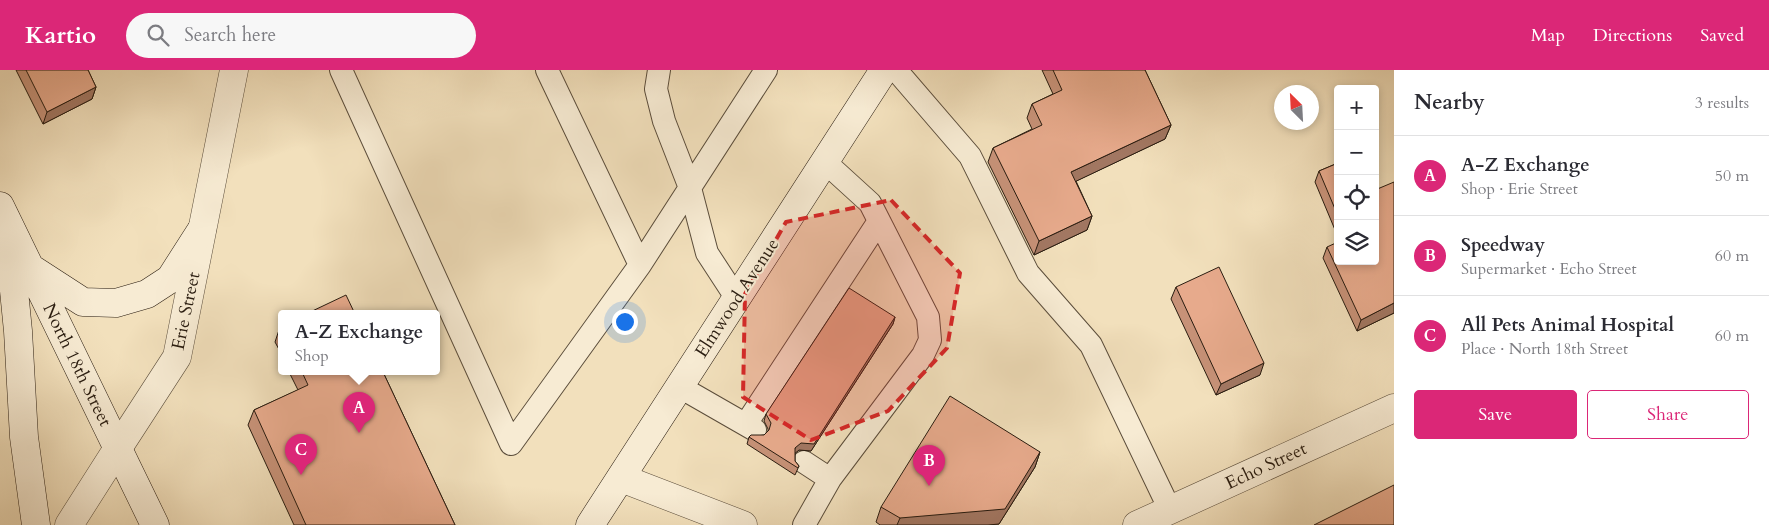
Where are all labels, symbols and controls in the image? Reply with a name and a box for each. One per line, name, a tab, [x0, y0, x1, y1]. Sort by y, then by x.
search box	[126, 13, 476, 58]
text: Kartio	[25, 19, 96, 52]
icon: search	[144, 21, 172, 49]
text: Search here	[184, 22, 276, 48]
text: Map	[1531, 23, 1565, 48]
text: Directions	[1593, 23, 1672, 48]
text: Saved	[1700, 23, 1744, 48]
north arrow	[1274, 85, 1319, 130]
map controls	[1334, 85, 1379, 265]
button: +	[1334, 85, 1379, 130]
text: Nearby	[1414, 88, 1485, 117]
text: 3 results	[1695, 92, 1749, 114]
button: −	[1334, 130, 1379, 175]
text: A-Z Exchange	[1461, 152, 1590, 178]
text: A	[1424, 165, 1436, 187]
text: 50 m	[1715, 165, 1749, 187]
button: locate	[1334, 175, 1379, 220]
text: Shop · Erie Street	[1461, 178, 1578, 200]
button: layers	[1334, 220, 1379, 265]
text: Speedway	[1461, 232, 1545, 258]
street label: Elmwood Avenue	[689, 233, 785, 363]
text: B	[1424, 245, 1436, 267]
text: 60 m	[1715, 245, 1749, 267]
text: Supermarket · Echo Street	[1461, 258, 1637, 280]
street label: Erie Street	[166, 269, 207, 352]
street label: North 18th Street	[36, 299, 118, 431]
your location	[612, 309, 638, 335]
popup	[278, 310, 440, 375]
text: All Pets Animal Hospital	[1461, 312, 1674, 338]
text: A-Z Exchange	[295, 319, 423, 345]
text: C	[1424, 325, 1436, 347]
text: 60 m	[1715, 325, 1749, 347]
text: Place · North 18th Street	[1461, 338, 1628, 360]
text: Shop	[295, 345, 329, 367]
button: Save	[1414, 390, 1577, 439]
button: Share	[1587, 390, 1749, 439]
pin: A	[343, 392, 375, 433]
pin: C	[285, 434, 317, 475]
street label: Echo Street	[1221, 436, 1311, 496]
pin: B	[913, 445, 945, 486]

